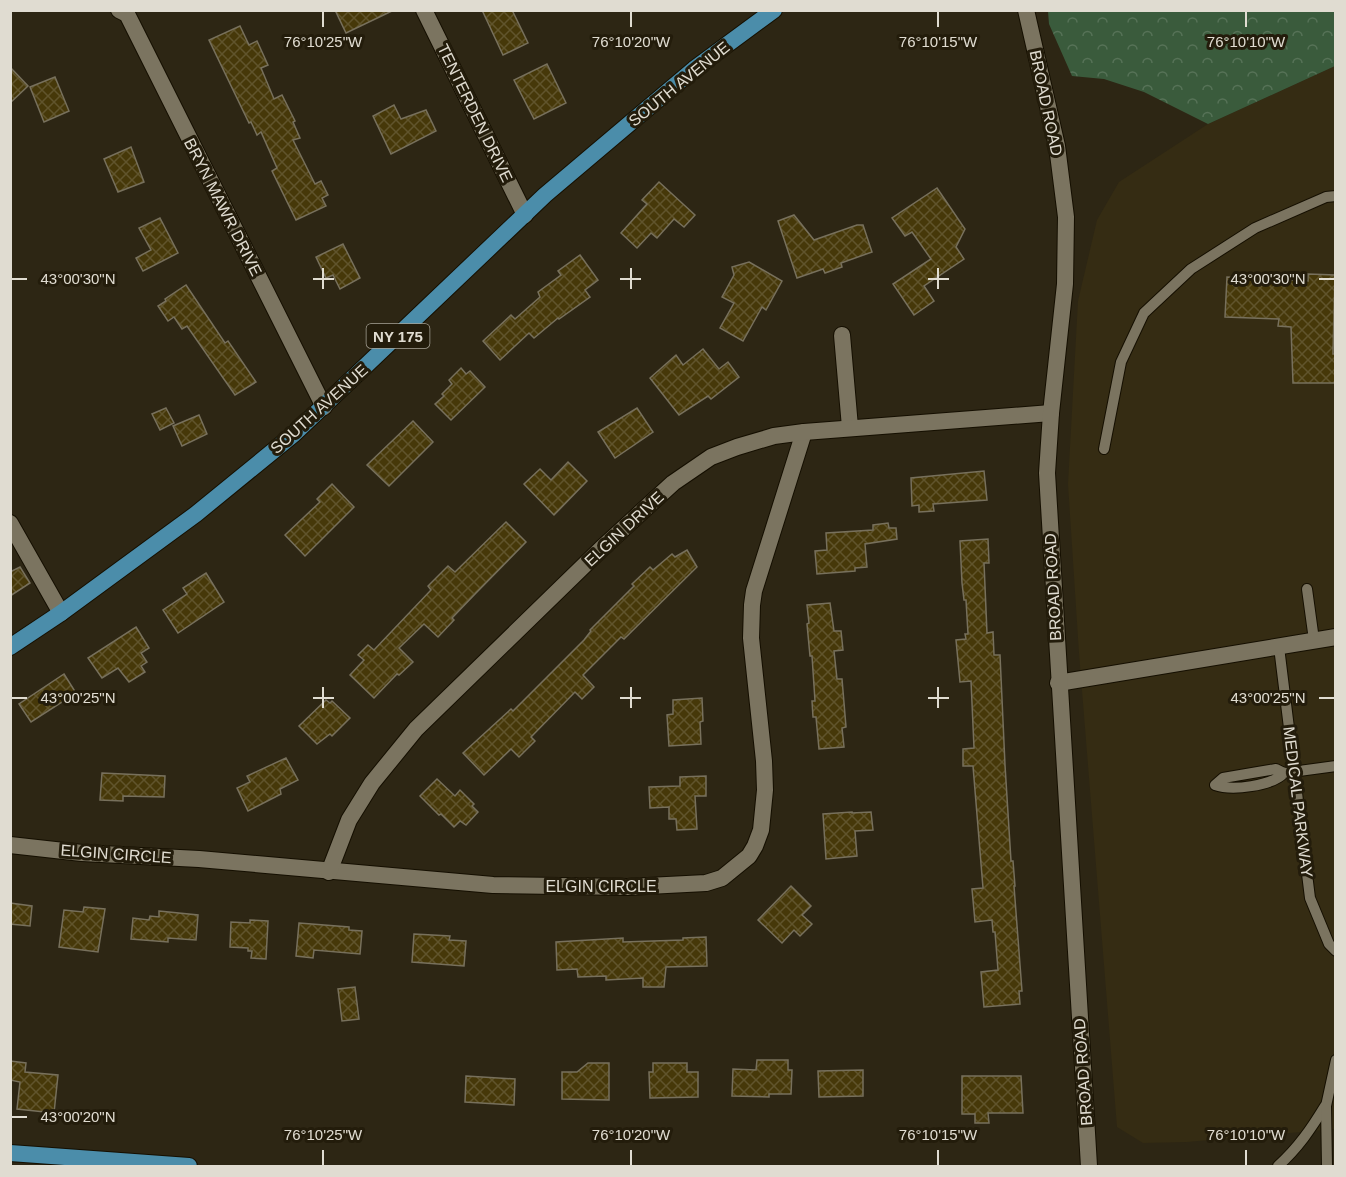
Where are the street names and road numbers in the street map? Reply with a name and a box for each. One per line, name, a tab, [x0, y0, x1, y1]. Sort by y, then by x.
street label: SOUTH AVENUE	[625, 38, 733, 130]
street label: TENTERDEN DRIVE	[434, 41, 516, 185]
street label: BROAD ROAD	[1027, 49, 1065, 157]
street label: BRYN MAWR DRIVE	[181, 135, 265, 279]
road number: NY 175	[366, 324, 430, 348]
street label: SOUTH AVENUE	[267, 361, 371, 457]
street label: ELGIN DRIVE	[581, 488, 667, 570]
street label: BROAD ROAD	[1042, 533, 1064, 641]
street label: MEDICAL PARKWAY	[1280, 726, 1316, 879]
street label: ELGIN CIRCLE	[60, 842, 172, 866]
street label: ELGIN CIRCLE	[545, 878, 657, 895]
street label: BROAD ROAD	[1071, 1018, 1095, 1126]

